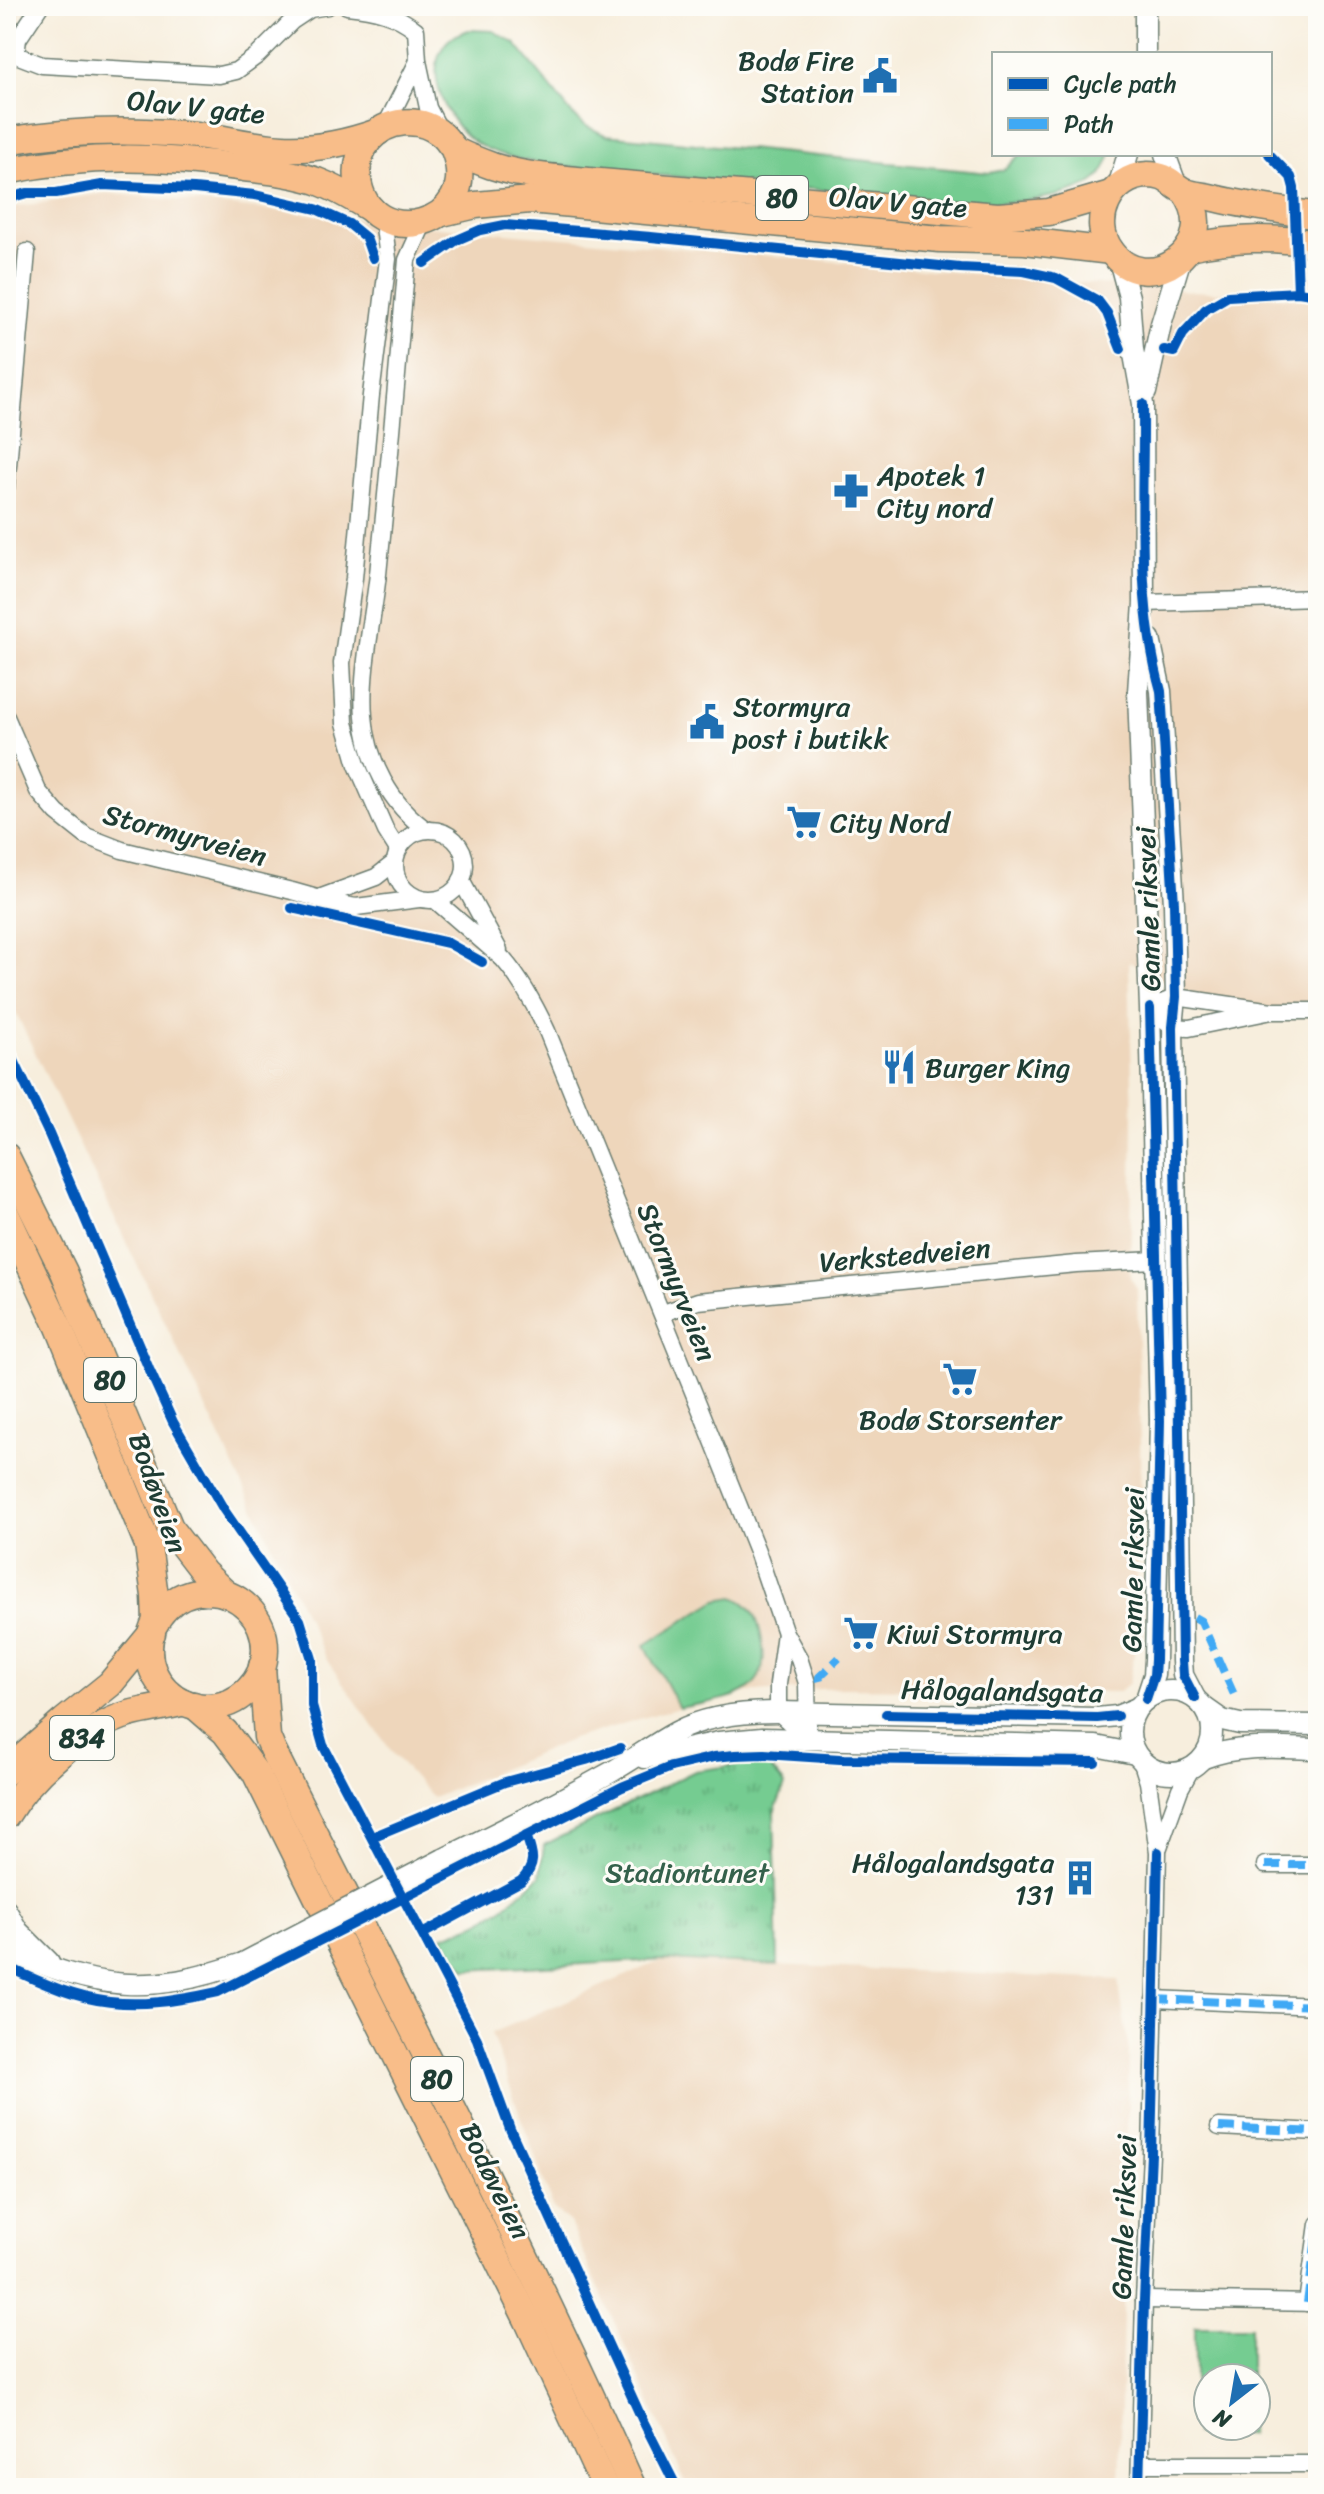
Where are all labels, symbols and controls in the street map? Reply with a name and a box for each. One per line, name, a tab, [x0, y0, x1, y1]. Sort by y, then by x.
place label: Bodø Fire Station	[738, 36, 854, 117]
legend	[992, 52, 1272, 156]
public building icon: Bodø Fire Station	[861, 57, 899, 95]
text: Cycle path	[1064, 63, 1177, 105]
street label: Olav V gate	[125, 75, 267, 139]
text: Path	[1064, 103, 1114, 145]
street label: Olav V gate	[827, 172, 969, 232]
road number: 80	[756, 176, 808, 220]
place label: Apotek 1 City nord	[876, 451, 994, 532]
pharmacy icon: Apotek 1 City nord	[832, 472, 870, 510]
place label: Stormyra post i butikk	[731, 682, 889, 763]
public building icon: Stormyra post i butikk	[688, 703, 726, 741]
street label: Stormyrveien	[98, 790, 272, 880]
place label: City Nord	[830, 798, 952, 847]
supermarket icon: City Nord	[785, 803, 823, 841]
street label: Gamle riksvei	[1121, 825, 1175, 992]
place label: Burger King	[925, 1043, 1070, 1092]
restaurant icon: Burger King	[880, 1048, 918, 1086]
street label: Stormyrveien	[623, 1195, 731, 1369]
street label: Verkstedveien	[817, 1223, 993, 1287]
road number: 80	[84, 1358, 136, 1402]
supermarket icon: Bodø Storsenter	[941, 1360, 979, 1398]
place label: Bodø Storsenter	[859, 1395, 1063, 1444]
street label: Bodøveien	[114, 1426, 202, 1560]
street label: Gamle riksvei	[1107, 1486, 1159, 1653]
place label: Kiwi Stormyra	[887, 1609, 1063, 1658]
supermarket icon: Kiwi Stormyra	[842, 1614, 880, 1652]
street label: Hålogalandsgata	[901, 1665, 1104, 1717]
road number: 834	[50, 1716, 114, 1760]
place label: Hålogalandsgata 131	[852, 1838, 1055, 1919]
park label: Stadiontunet	[605, 1848, 770, 1897]
building icon: Hålogalandsgata 131	[1061, 1859, 1099, 1897]
road number: 80	[411, 2057, 463, 2101]
street label: Bodøveien	[445, 2114, 545, 2248]
street label: Gamle riksvei	[1097, 2133, 1151, 2300]
north arrow	[1192, 2362, 1272, 2442]
text: N	[1205, 2398, 1239, 2440]

